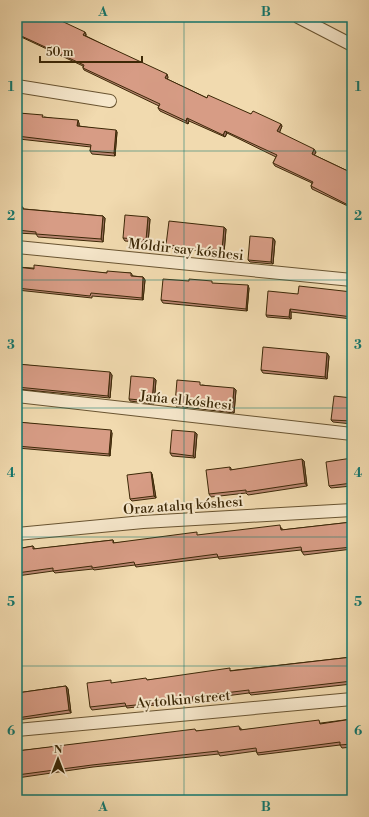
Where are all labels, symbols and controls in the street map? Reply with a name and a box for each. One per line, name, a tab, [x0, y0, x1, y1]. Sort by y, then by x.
text: A	[97, 4, 108, 20]
text: B	[261, 4, 271, 20]
scale bar	[40, 38, 142, 64]
text: 50 m	[46, 45, 74, 60]
text: 1	[8, 79, 15, 95]
text: 1	[355, 79, 362, 95]
text: 2	[7, 208, 15, 224]
text: 2	[354, 208, 362, 224]
street label: Móldir say kóshesi	[127, 235, 245, 265]
text: 3	[7, 337, 15, 353]
text: 3	[354, 337, 362, 353]
street label: Jańa el kóshesi	[138, 387, 233, 415]
text: 4	[7, 465, 16, 481]
text: 4	[354, 465, 363, 481]
street label: Oraz atalıq kóshesi	[123, 493, 244, 519]
text: 5	[7, 594, 15, 610]
text: 5	[354, 594, 362, 610]
street label: Ay tolkin street	[134, 687, 231, 713]
text: 6	[7, 723, 15, 739]
text: 6	[354, 723, 362, 739]
north arrow	[38, 739, 78, 779]
text: N	[54, 743, 63, 757]
text: A	[97, 799, 108, 815]
text: B	[261, 799, 271, 815]

